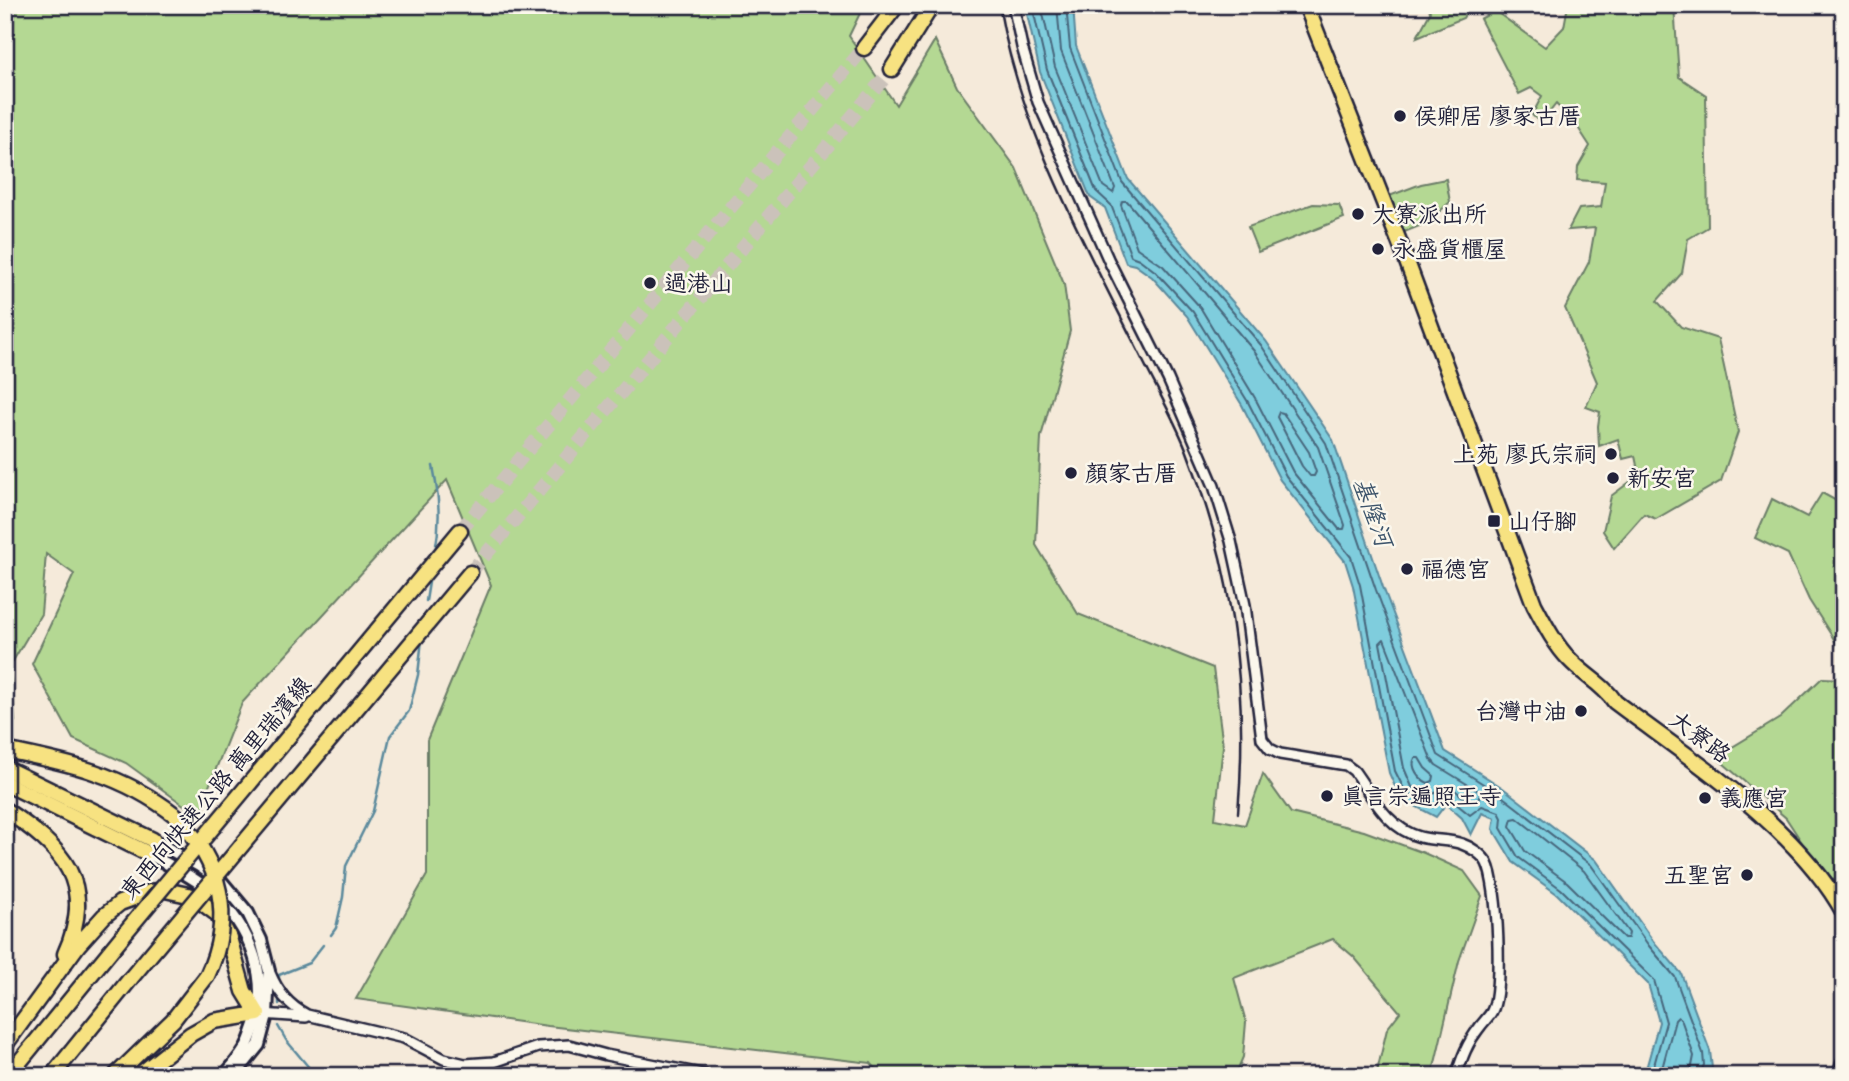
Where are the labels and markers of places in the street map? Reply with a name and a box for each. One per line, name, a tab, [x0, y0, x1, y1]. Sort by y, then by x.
place label: 侯卿居 廖家古厝	[1414, 96, 1581, 137]
marker: 侯卿居 廖家古厝	[1392, 108, 1408, 124]
place label: 大寮派出所	[1372, 194, 1487, 235]
marker: 大寮派出所	[1350, 206, 1366, 222]
place label: 永盛貨櫃屋	[1392, 229, 1507, 270]
marker: 永盛貨櫃屋	[1370, 241, 1386, 257]
place label: 過港山	[664, 263, 733, 304]
marker: 過港山	[642, 275, 658, 291]
place label: 上苑 廖氏宗祠	[1453, 434, 1597, 475]
marker: 上苑 廖氏宗祠	[1603, 446, 1619, 462]
place label: 顏家古厝	[1085, 453, 1177, 494]
place label: 新安宮	[1627, 458, 1696, 499]
marker: 顏家古厝	[1063, 465, 1079, 481]
marker: 新安宮	[1605, 470, 1621, 486]
place label: 山仔腳	[1508, 501, 1577, 542]
marker: 山仔腳	[1486, 513, 1502, 529]
place label: 福德宮	[1421, 549, 1490, 590]
marker: 福德宮	[1399, 561, 1415, 577]
place label: 台灣中油	[1475, 691, 1567, 732]
marker: 台灣中油	[1573, 703, 1589, 719]
place label: 真言宗遍照王寺	[1341, 776, 1502, 817]
place label: 義應宮	[1719, 778, 1788, 819]
marker: 真言宗遍照王寺	[1319, 788, 1335, 804]
marker: 義應宮	[1697, 790, 1713, 806]
place label: 五聖宮	[1664, 855, 1733, 896]
marker: 五聖宮	[1739, 867, 1755, 883]

